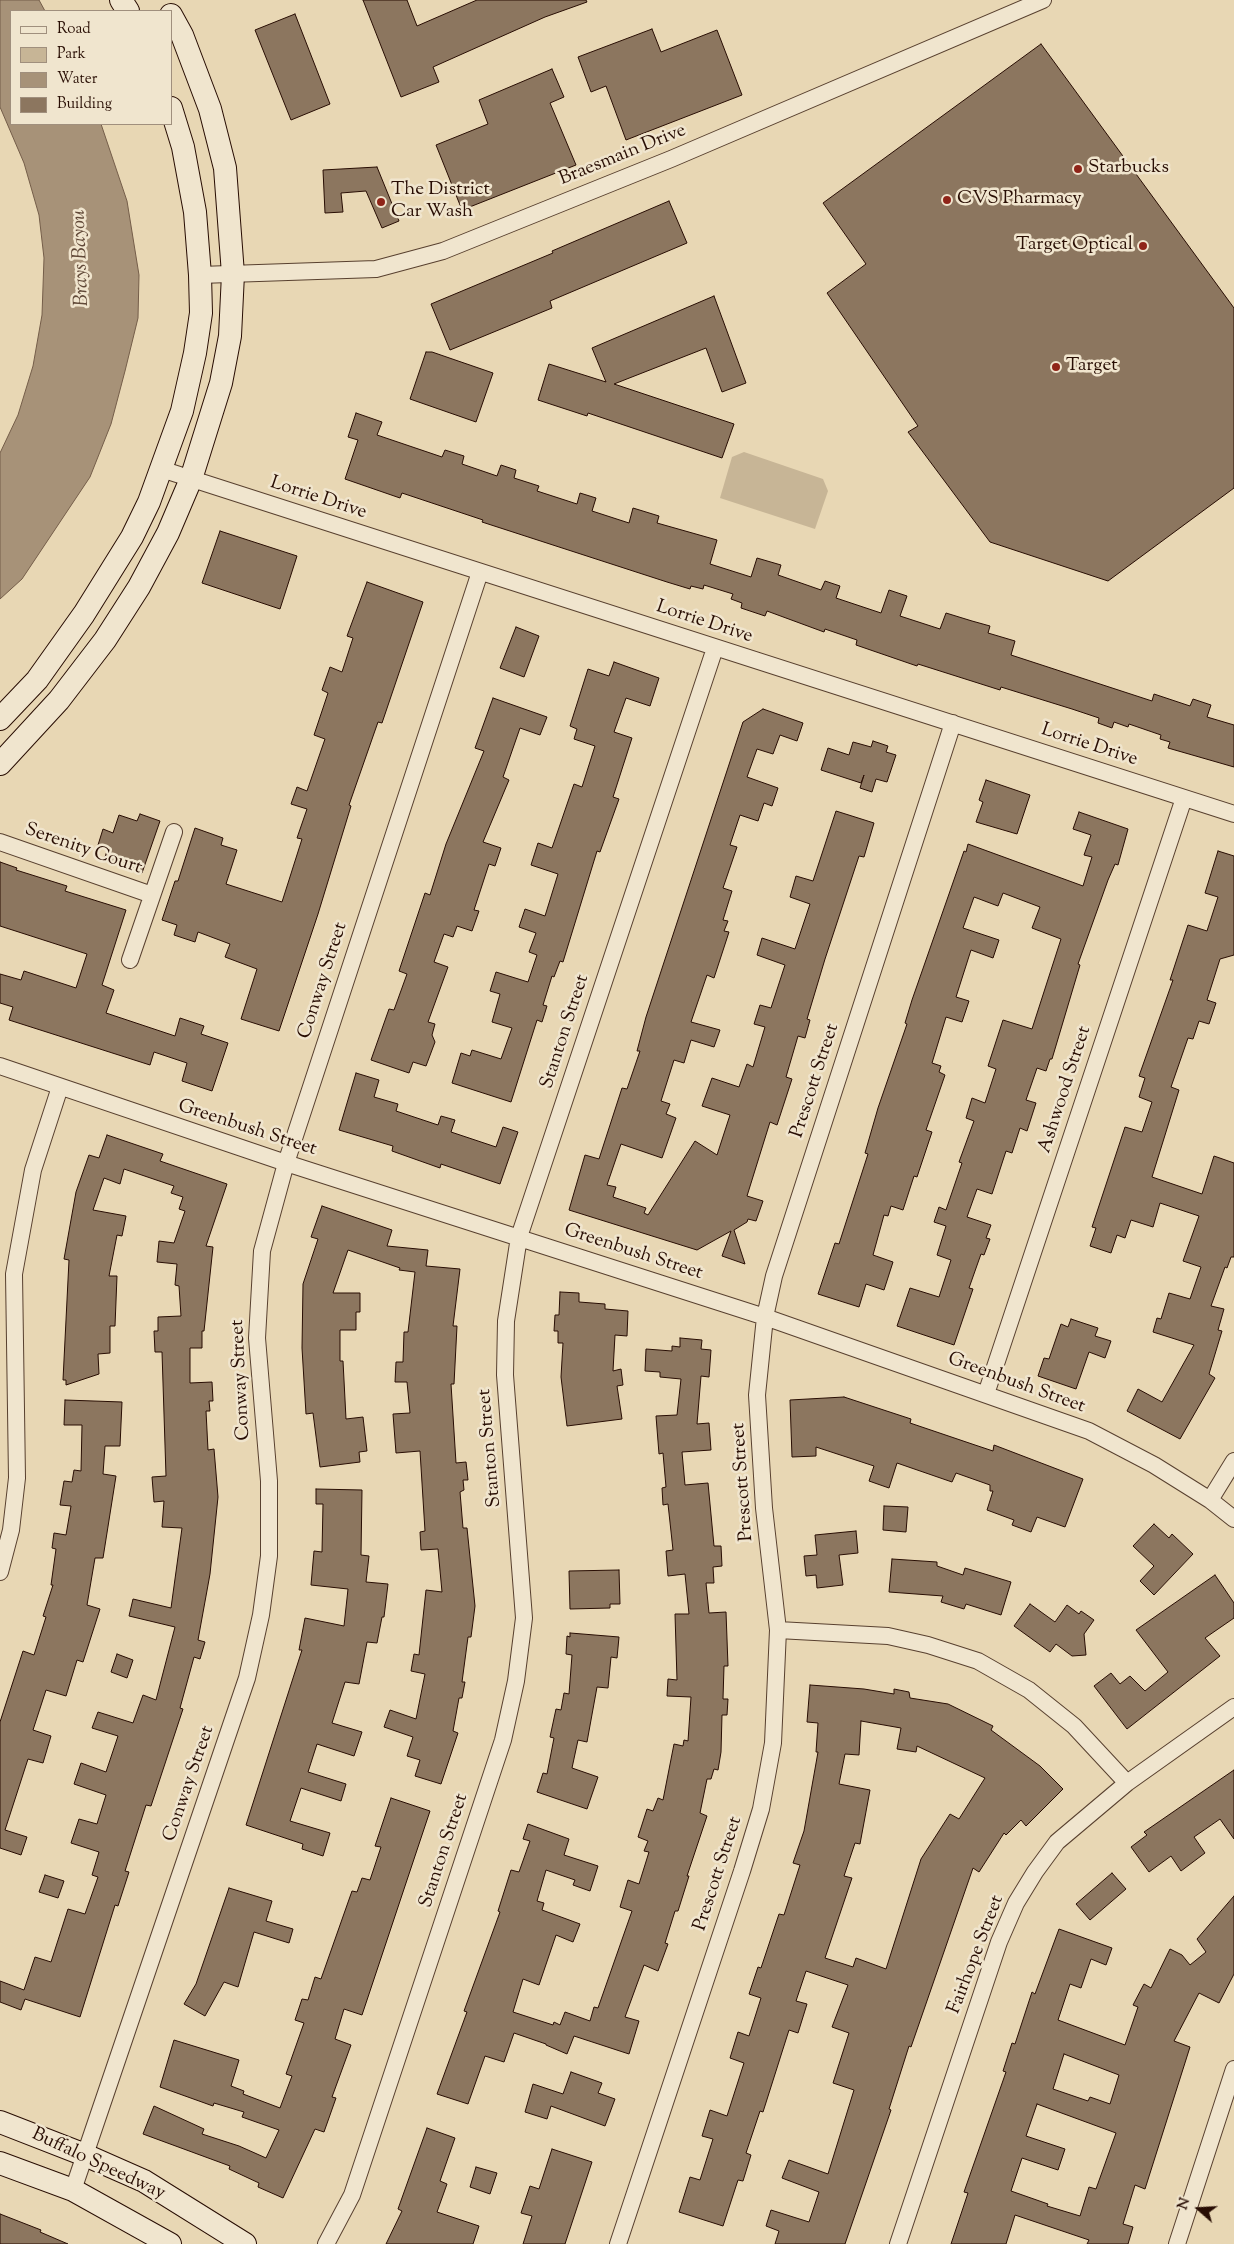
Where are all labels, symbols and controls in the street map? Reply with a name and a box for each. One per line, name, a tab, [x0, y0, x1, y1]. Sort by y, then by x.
legend	[10, 10, 172, 125]
text: Road	[57, 19, 91, 40]
text: Park	[57, 44, 86, 65]
text: Water	[57, 69, 97, 90]
text: Building	[57, 94, 112, 115]
street label: Braesmain Drive	[556, 120, 690, 192]
place label: Starbucks	[1088, 158, 1169, 180]
marker: Starbucks	[1072, 163, 1084, 175]
place label: The District Car Wash	[391, 180, 490, 224]
place label: CVS Pharmacy	[957, 189, 1082, 211]
marker: CVS Pharmacy	[941, 194, 953, 206]
marker: The District Car Wash	[375, 196, 387, 208]
water label: Brays Bayou	[68, 209, 96, 307]
place label: Target Optical	[1016, 235, 1133, 257]
marker: Target Optical	[1137, 240, 1149, 252]
place label: Target	[1066, 356, 1118, 378]
marker: Target	[1050, 361, 1062, 373]
street label: Lorrie Drive	[267, 473, 369, 525]
street label: Lorrie Drive	[653, 597, 755, 649]
street label: Lorrie Drive	[1038, 720, 1140, 772]
street label: Serenity Court	[21, 819, 145, 881]
street label: Conway Street	[294, 920, 354, 1042]
street label: Stanton Street	[537, 972, 595, 1092]
street label: Prescott Street	[787, 1021, 845, 1141]
street label: Ashwood Street	[1035, 1024, 1097, 1156]
street label: Greenbush Street	[175, 1096, 319, 1162]
street label: Greenbush Street	[561, 1220, 705, 1286]
street label: Conway Street	[227, 1319, 257, 1441]
street label: Greenbush Street	[944, 1349, 1088, 1419]
street label: Stanton Street	[474, 1388, 508, 1508]
street label: Prescott Street	[728, 1422, 760, 1542]
street label: Conway Street	[160, 1723, 220, 1845]
street label: Stanton Street	[416, 1791, 474, 1911]
street label: Prescott Street	[690, 1814, 748, 1934]
street label: Fairhope Street	[944, 1893, 1010, 2017]
street label: Buffalo Speedway	[27, 2124, 169, 2206]
north arrow	[1174, 2184, 1224, 2234]
text: N	[1174, 2196, 1196, 2213]

